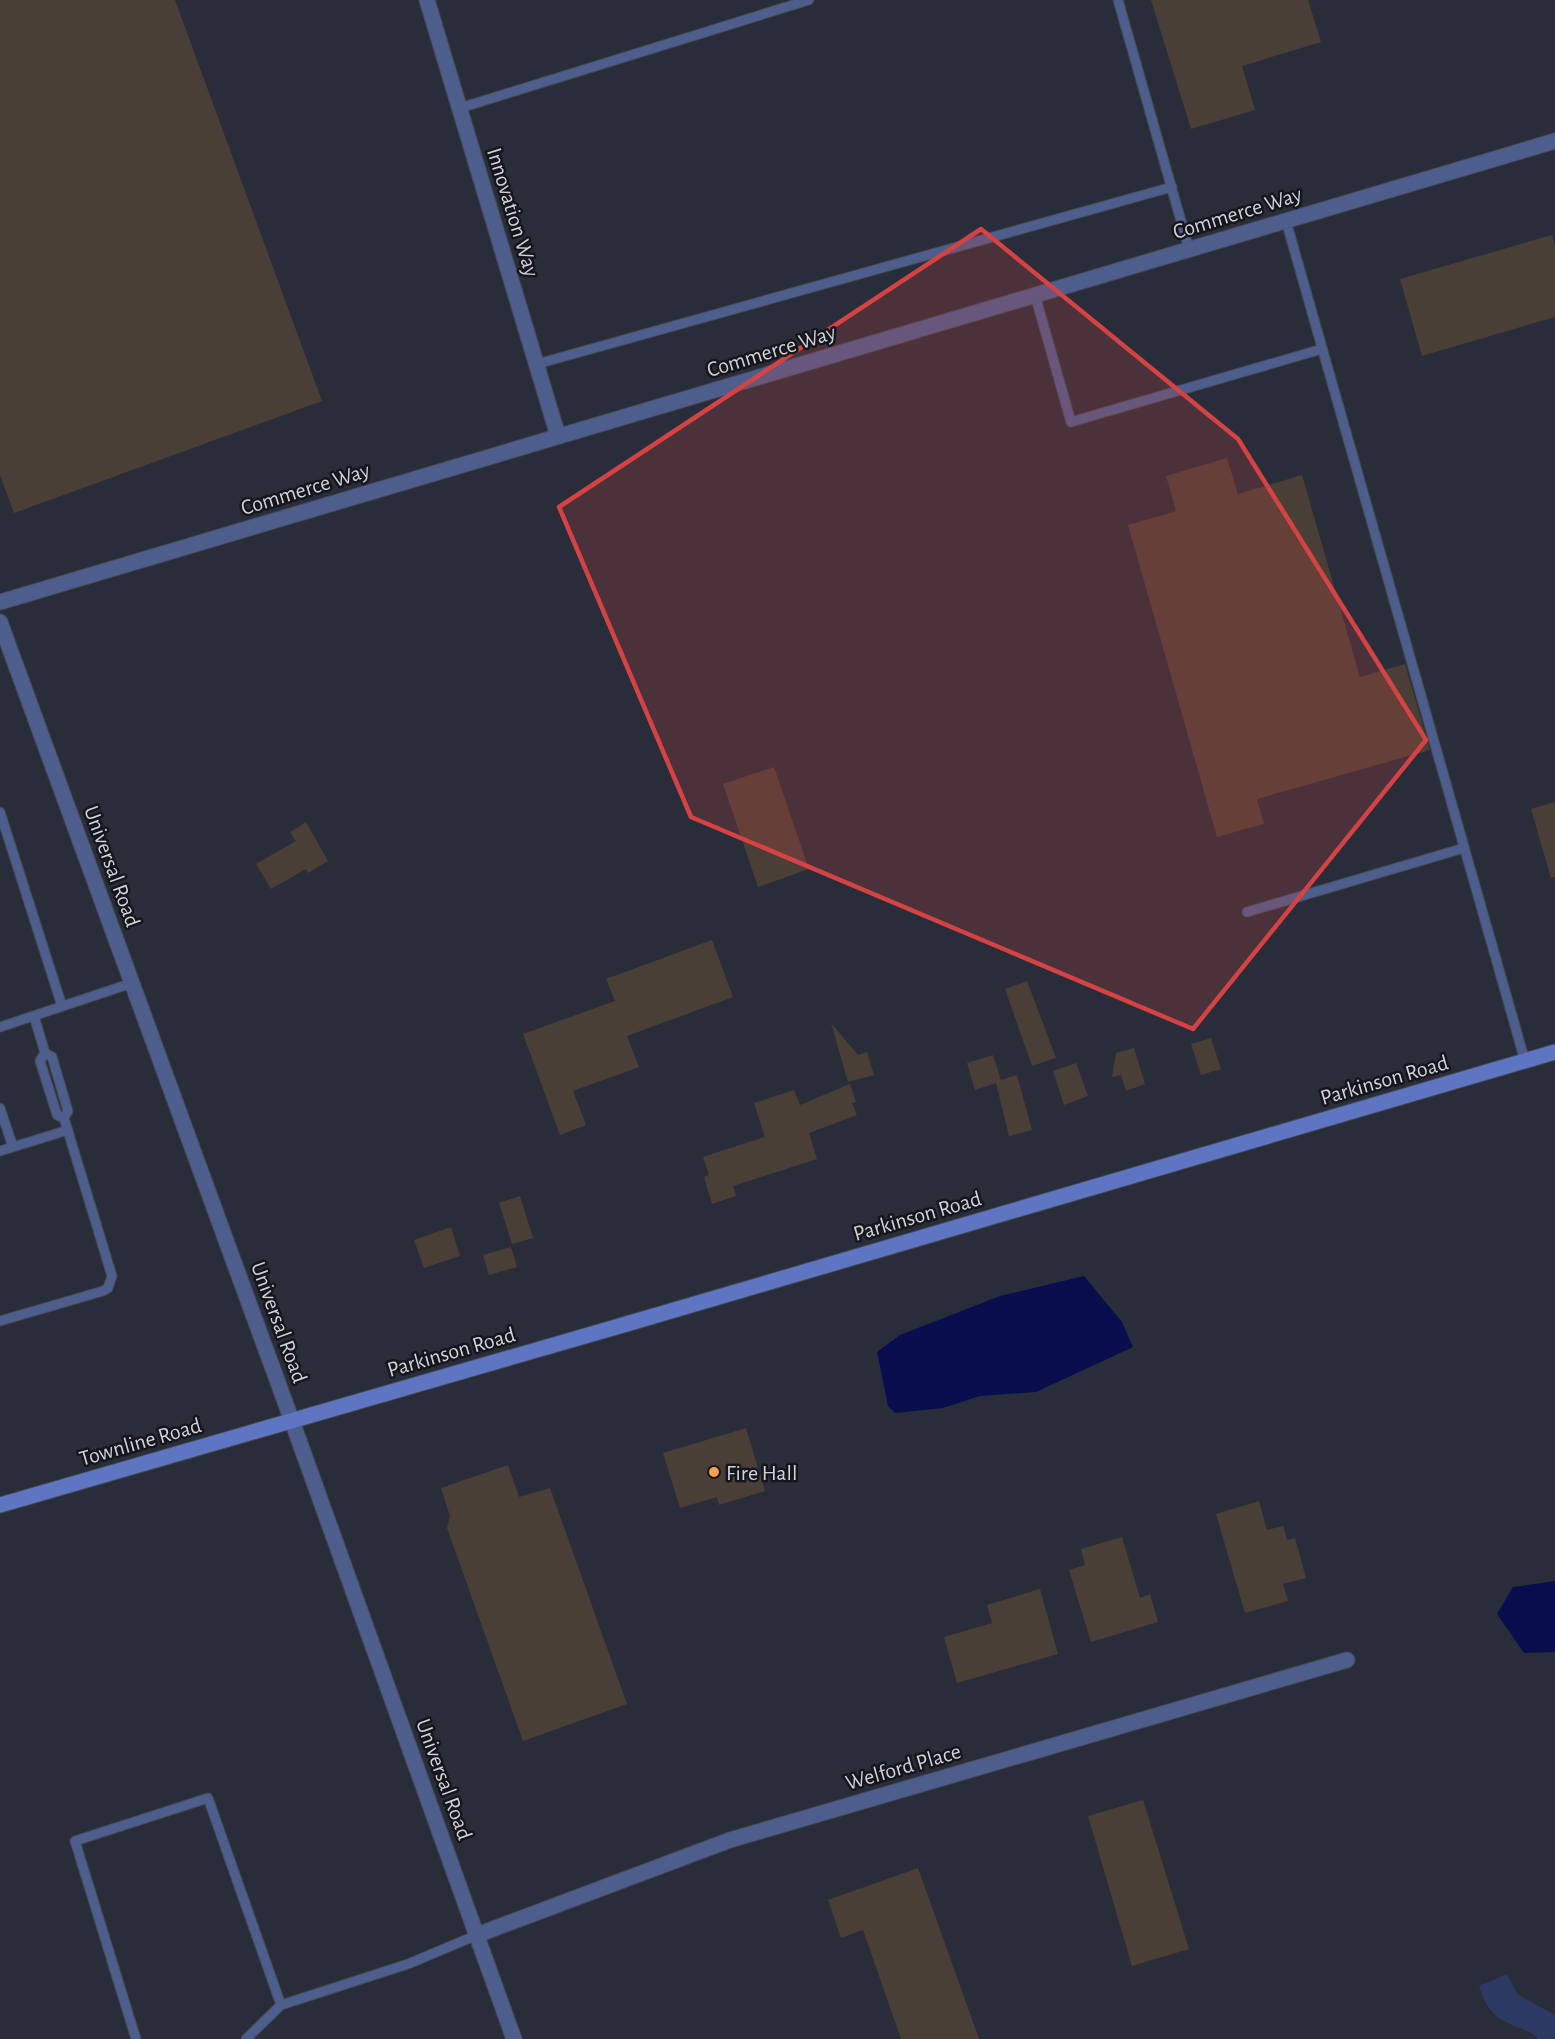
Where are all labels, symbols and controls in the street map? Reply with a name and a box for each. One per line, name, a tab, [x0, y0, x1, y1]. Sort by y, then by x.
street label: Innovation Way	[483, 145, 543, 280]
street label: Commerce Way	[1170, 183, 1305, 243]
street label: Commerce Way	[704, 321, 839, 381]
street label: Commerce Way	[238, 459, 373, 519]
street label: Universal Road	[80, 803, 144, 930]
street label: Parkinson Road	[1318, 1051, 1451, 1109]
street label: Parkinson Road	[851, 1187, 984, 1245]
street label: Universal Road	[247, 1259, 311, 1386]
street label: Parkinson Road	[385, 1323, 518, 1381]
street label: Townline Road	[77, 1414, 204, 1470]
place label: Fire Hall	[726, 1462, 797, 1484]
marker: Fire Hall	[707, 1465, 721, 1479]
street label: Universal Road	[412, 1716, 476, 1843]
street label: Welford Place	[843, 1740, 963, 1794]

